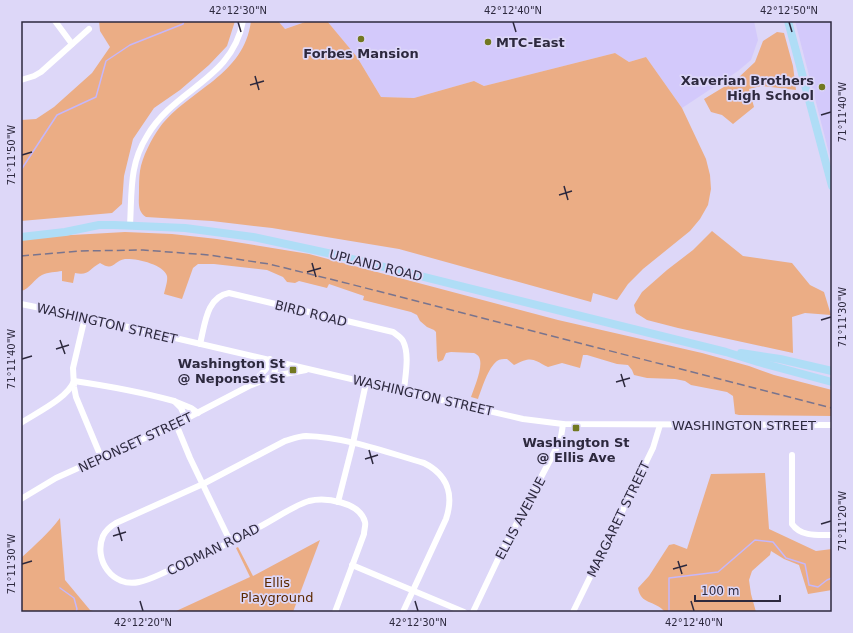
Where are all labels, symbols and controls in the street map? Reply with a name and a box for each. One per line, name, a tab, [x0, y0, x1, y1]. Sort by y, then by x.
text: 42°12'30"N	[209, 5, 267, 16]
text: 42°12'40"N	[484, 5, 542, 16]
text: 42°12'50"N	[760, 5, 818, 16]
marker: Forbes Mansion	[356, 34, 366, 44]
place label: MTC-East	[496, 35, 565, 50]
marker: MTC-East	[483, 37, 493, 47]
place label: Forbes Mansion	[303, 46, 419, 61]
place label: Xaverian Brothers High School	[681, 73, 814, 103]
marker: Xaverian Brothers High School	[817, 82, 827, 92]
text: 71°11'40"W	[837, 82, 848, 142]
text: 71°11'50"W	[6, 125, 17, 185]
street label: UPLAND ROAD	[328, 247, 424, 284]
text: 71°11'30"W	[837, 287, 848, 347]
street label: BIRD ROAD	[273, 297, 349, 330]
street label: WASHINGTON STREET	[35, 300, 179, 347]
text: 71°11'40"W	[6, 329, 17, 389]
place label: Washington St @ Neponset St	[177, 356, 285, 386]
marker: Washington St @ Neponset St	[288, 365, 298, 375]
street label: WASHINGTON STREET	[351, 372, 495, 419]
street label: NEPONSET STREET	[76, 409, 195, 475]
street label: WASHINGTON STREET	[672, 418, 816, 433]
marker: Washington St @ Ellis Ave	[571, 423, 581, 433]
place label: Washington St @ Ellis Ave	[522, 435, 630, 465]
street label: MARGARET STREET	[584, 459, 653, 580]
street label: ELLIS AVENUE	[492, 474, 549, 562]
text: 71°11'20"W	[837, 491, 848, 551]
street label: CODMAN ROAD	[164, 521, 262, 578]
text: 71°11'30"W	[6, 534, 17, 594]
park label: Ellis Playground	[240, 575, 314, 605]
scale bar	[695, 577, 780, 603]
text: 100 m	[701, 584, 739, 598]
text: 42°12'20"N	[114, 617, 172, 628]
text: 42°12'30"N	[389, 617, 447, 628]
text: 42°12'40"N	[665, 617, 723, 628]

